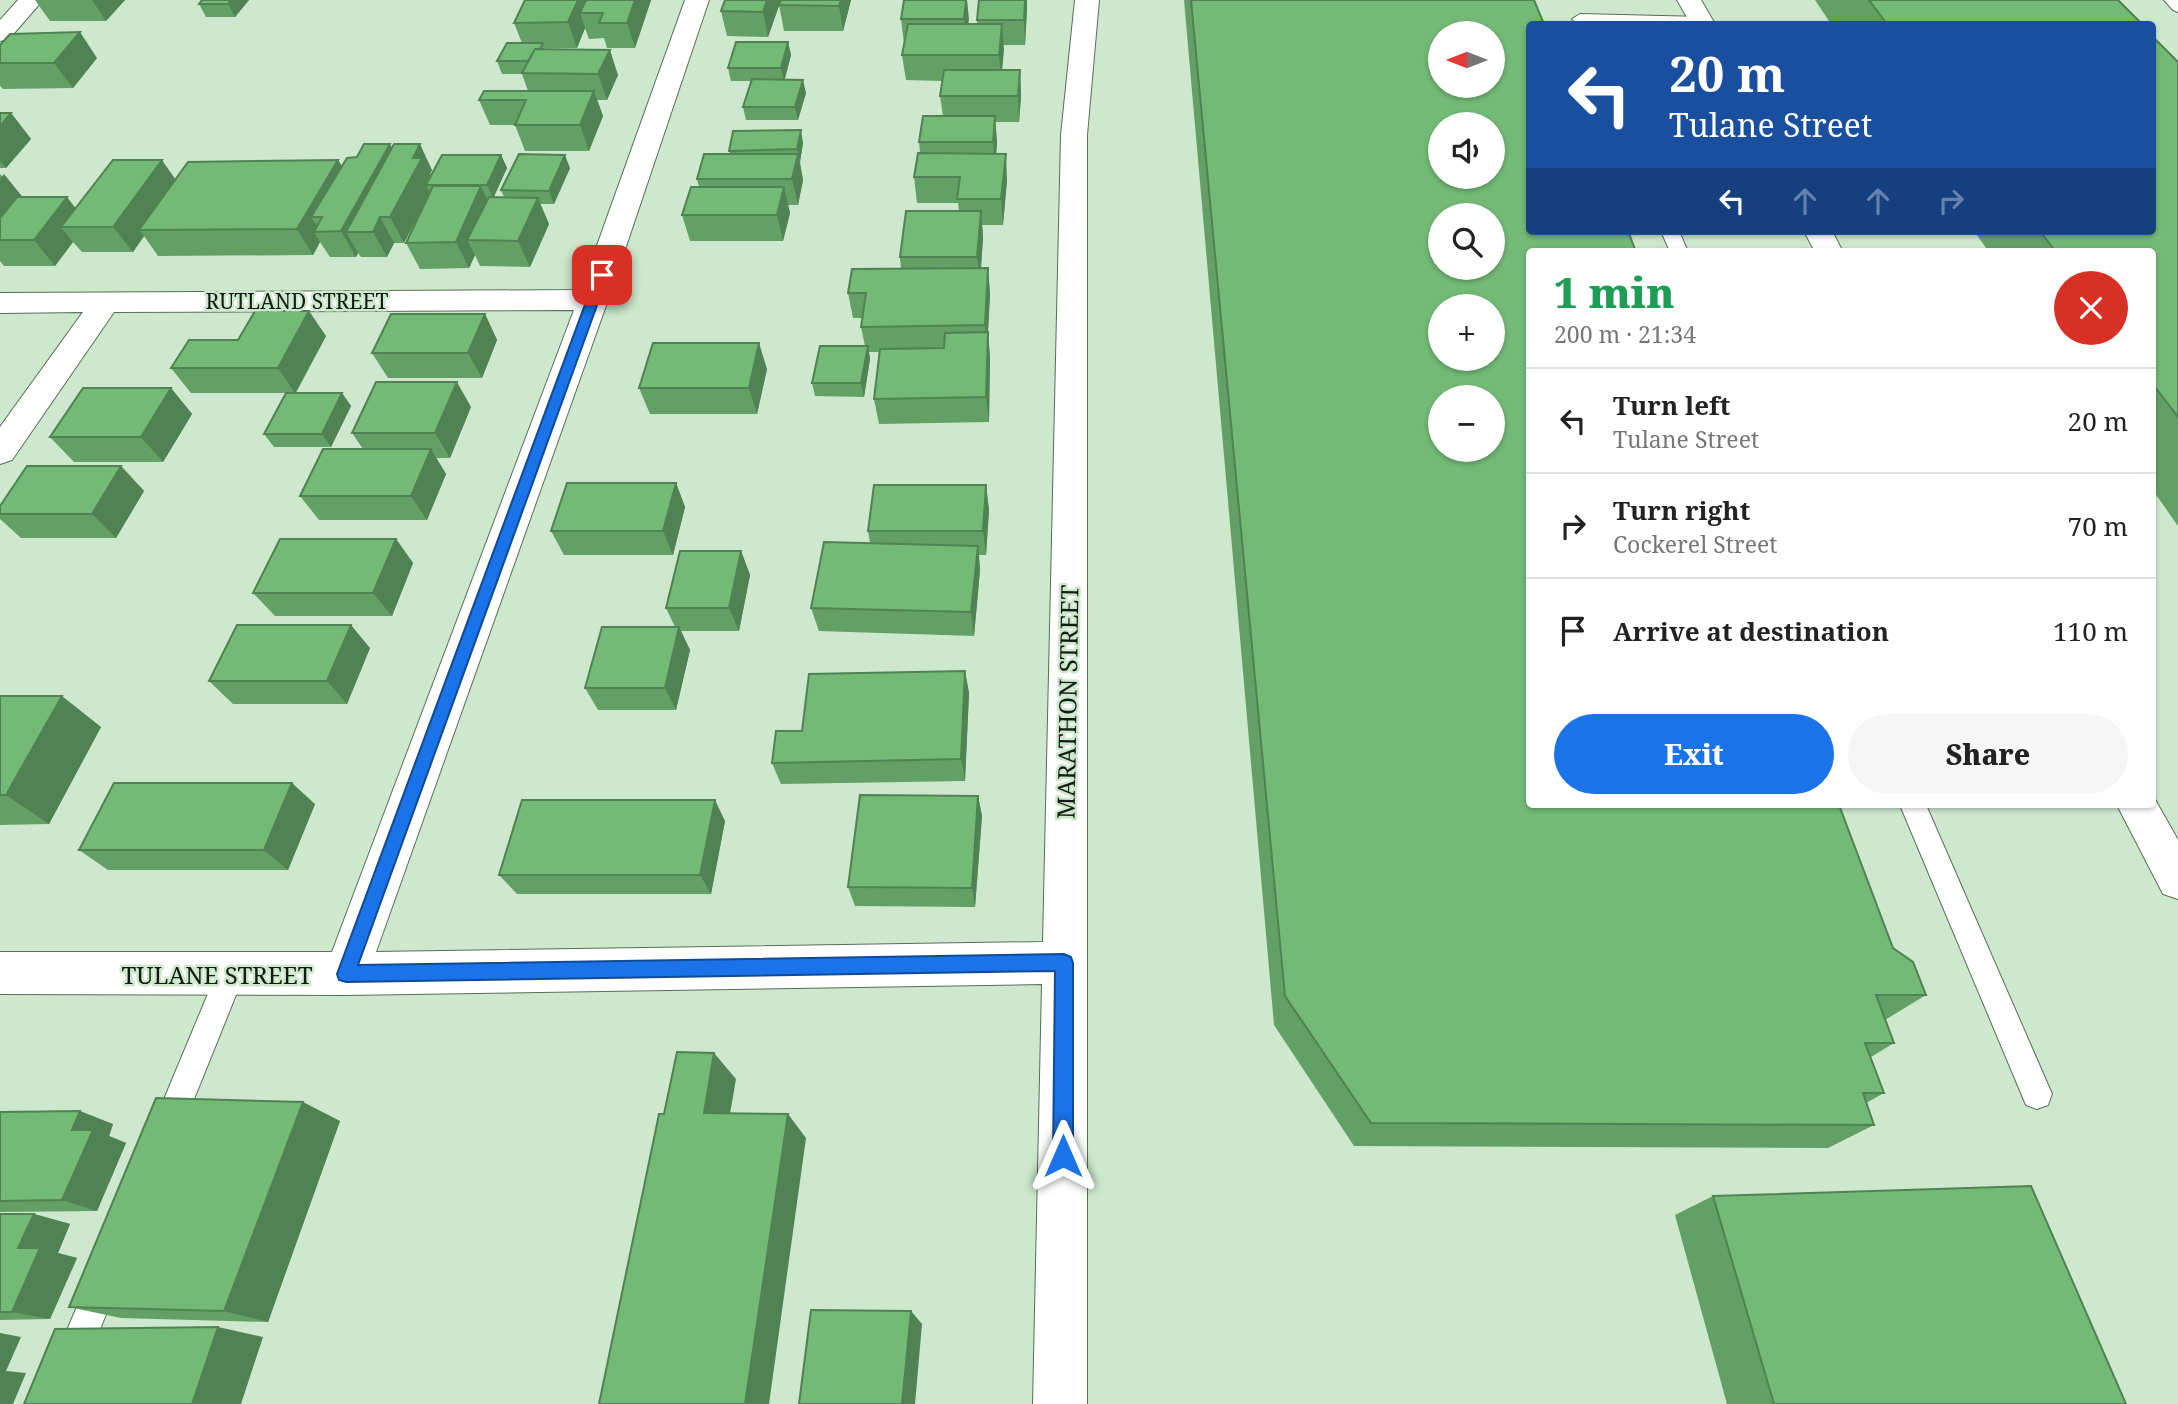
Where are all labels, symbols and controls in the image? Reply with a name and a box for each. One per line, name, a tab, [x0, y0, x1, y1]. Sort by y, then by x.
north arrow	[1428, 21, 1505, 98]
map controls	[1428, 21, 1505, 462]
text: 20 m	[1669, 40, 1785, 106]
icon: left	[1554, 49, 1645, 140]
text: Tulane Street	[1669, 103, 1872, 146]
button: sound	[1428, 112, 1505, 189]
icon: left	[1713, 182, 1751, 220]
icon: ahead	[1786, 182, 1824, 220]
icon: ahead	[1859, 182, 1897, 220]
icon: right	[1932, 182, 1970, 220]
button: search	[1428, 203, 1505, 280]
pin	[572, 245, 632, 305]
icon: arrive	[583, 256, 621, 294]
text: 1 min	[1554, 263, 1675, 320]
button: close	[2054, 271, 2128, 345]
street label: RUTLAND STREET	[206, 287, 389, 315]
button: +	[1428, 294, 1505, 371]
text: 200 m · 21:34	[1554, 318, 1696, 350]
button: −	[1428, 385, 1505, 462]
text: Turn left	[1613, 387, 1730, 423]
icon: left	[1554, 402, 1592, 440]
text: 20 m	[2068, 403, 2128, 439]
text: Tulane Street	[1613, 423, 1759, 455]
text: Turn right	[1613, 492, 1750, 528]
icon: right	[1554, 507, 1592, 545]
text: 70 m	[2068, 508, 2128, 544]
text: Cockerel Street	[1613, 528, 1777, 560]
street label: MARATHON STREET	[1048, 584, 1086, 819]
icon: arrive	[1554, 612, 1592, 650]
text: Arrive at destination	[1613, 613, 1889, 649]
text: 110 m	[2053, 613, 2128, 649]
button: Exit	[1554, 714, 1834, 794]
button: Share	[1848, 714, 2128, 794]
street label: TULANE STREET	[122, 958, 313, 991]
position arrow	[1026, 1119, 1100, 1193]

